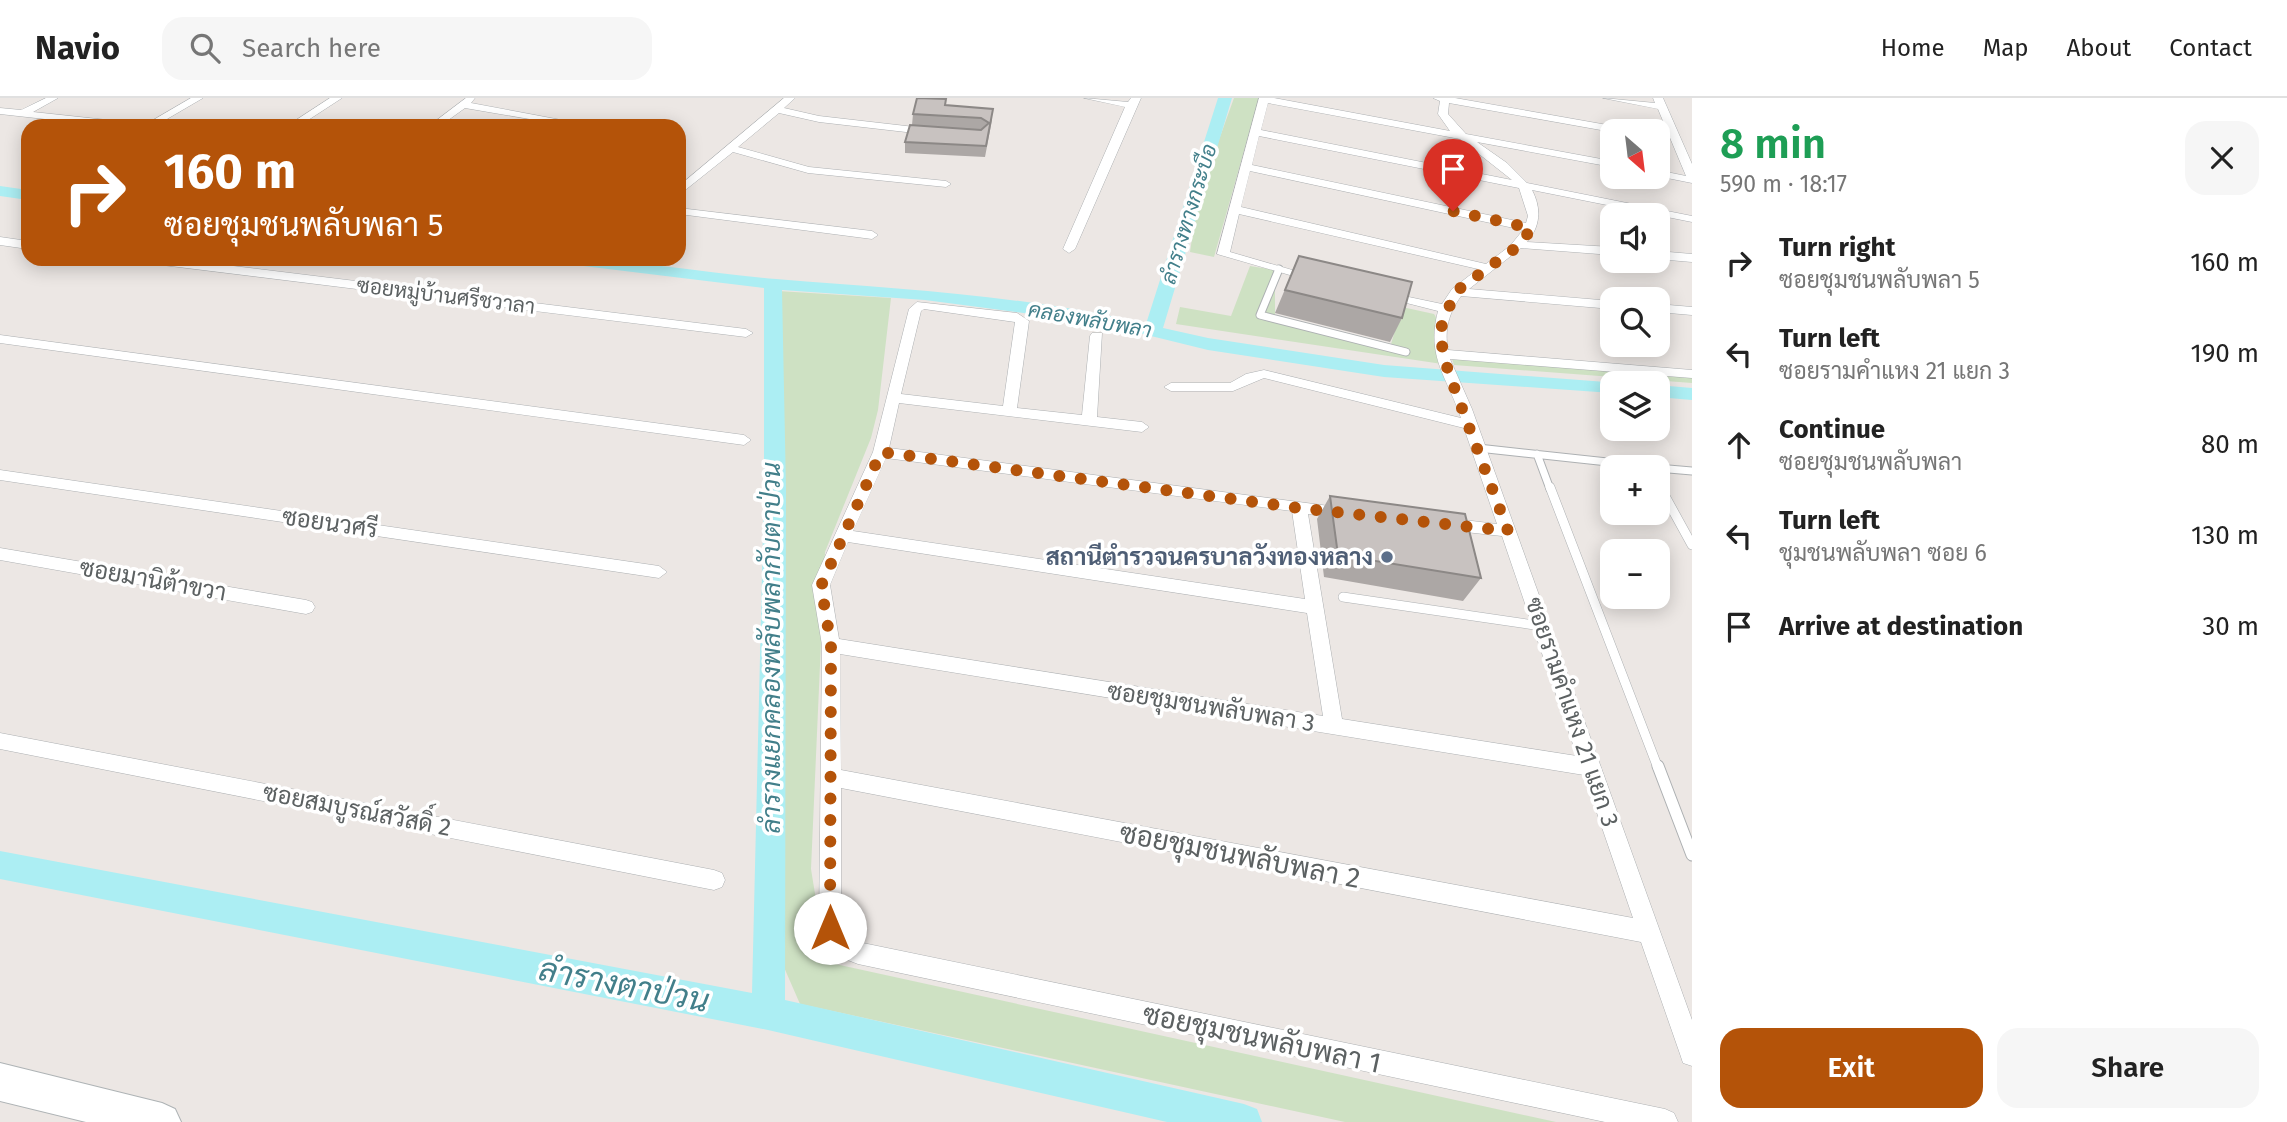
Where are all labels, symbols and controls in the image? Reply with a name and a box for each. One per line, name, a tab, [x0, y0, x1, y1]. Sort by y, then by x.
search box	[162, 17, 652, 80]
text: Navio	[35, 28, 120, 68]
icon: search	[186, 29, 224, 67]
text: Search here	[242, 33, 381, 64]
text: Home	[1881, 34, 1945, 62]
text: Map	[1983, 34, 2029, 62]
text: About	[2067, 34, 2131, 62]
text: Contact	[2169, 34, 2252, 62]
north arrow	[1600, 119, 1670, 189]
map controls	[1600, 119, 1670, 609]
text: 8 min	[1720, 119, 1826, 169]
button: close	[2185, 121, 2259, 195]
pin	[1423, 139, 1483, 211]
water label: ลำรางทางกระบือ	[1155, 141, 1223, 287]
text: 160 m	[164, 142, 296, 201]
icon: right	[49, 147, 140, 238]
icon: arrive	[1434, 150, 1472, 188]
text: 590 m · 18:17	[1720, 170, 1847, 198]
button: sound	[1600, 203, 1670, 273]
text: ซอยชุมชนพลับพลา 5	[164, 206, 444, 244]
text: Turn right	[1779, 232, 1896, 263]
icon: right	[1720, 244, 1758, 282]
text: 160 m	[2190, 247, 2259, 278]
text: ซอยชุมชนพลับพลา 5	[1779, 266, 1980, 294]
street label: ซอยหมู่บ้านศรีชวาลา	[355, 272, 537, 322]
button: search	[1600, 287, 1670, 357]
water label: คลองพลับพลา	[1026, 296, 1154, 344]
text: Turn left	[1779, 323, 1880, 354]
icon: left	[1720, 335, 1758, 373]
text: 190 m	[2190, 338, 2259, 369]
text: ซอยรามคำแหง 21 แยก 3	[1779, 357, 2010, 385]
button: layers	[1600, 371, 1670, 441]
text: Continue	[1779, 414, 1885, 445]
icon: ahead	[1720, 426, 1758, 464]
text: 80 m	[2201, 429, 2259, 460]
text: ซอยชุมชนพลับพลา	[1779, 448, 1962, 476]
button: +	[1600, 455, 1670, 525]
water label: ลำรางแยกคลองพลับพลากับตาป่วน	[755, 462, 787, 834]
street label: ซอยนวศรี	[280, 501, 380, 544]
text: Turn left	[1779, 505, 1880, 536]
icon: left	[1720, 517, 1758, 555]
text: 130 m	[2191, 520, 2259, 551]
button: −	[1600, 539, 1670, 609]
text: ชุมชนพลับพลา ซอย 6	[1779, 539, 1987, 567]
place label: สถานีตำรวจนครบาลวังทองหลาง	[1045, 542, 1373, 571]
marker: สถานีตำรวจนครบาลวังทองหลาง	[1379, 549, 1395, 565]
street label: ซอยมานิต้าขวา	[77, 552, 229, 607]
street label: ซอยรามคำแหง 21 แยก 3	[1520, 594, 1624, 830]
icon: arrive	[1720, 608, 1758, 646]
text: Arrive at destination	[1779, 611, 2023, 642]
text: 30 m	[2202, 611, 2259, 642]
street label: ซอยชุมชนพลับพลา 3	[1105, 677, 1317, 739]
street label: ซอยสมบูรณ์สวัสดิ์ 2	[260, 770, 455, 845]
street label: ซอยชุมชนพลับพลา 2	[1116, 814, 1363, 898]
position arrow	[793, 891, 867, 965]
water label: ลำรางตาป่วน	[536, 950, 712, 1020]
street label: ซอยชุมชนพลับพลา 1	[1139, 995, 1384, 1083]
button: Exit	[1720, 1028, 1983, 1108]
button: Share	[1997, 1028, 2259, 1108]

